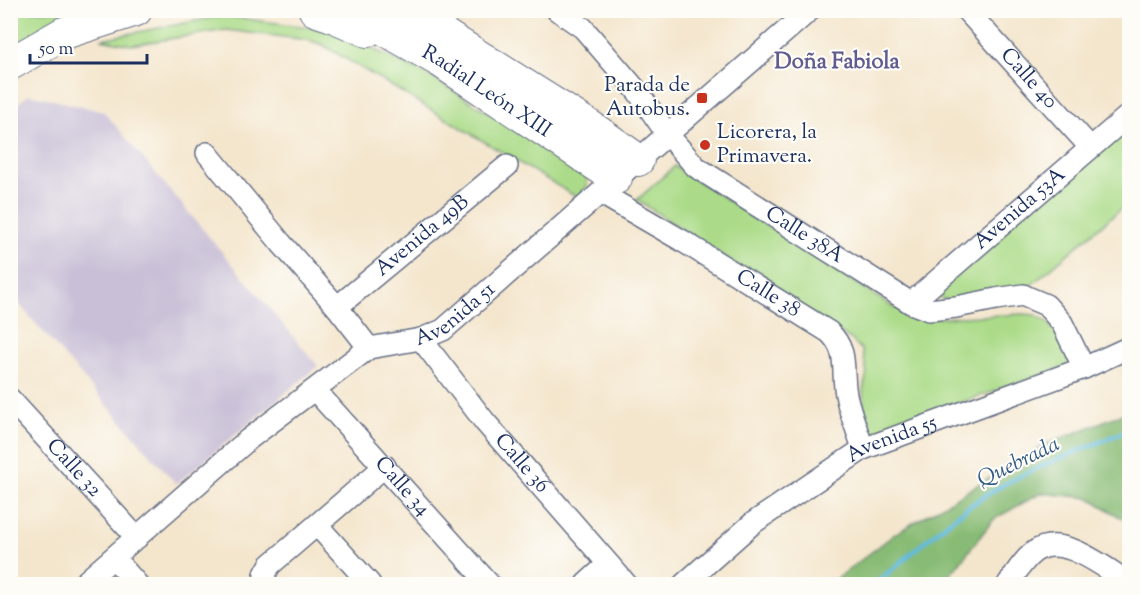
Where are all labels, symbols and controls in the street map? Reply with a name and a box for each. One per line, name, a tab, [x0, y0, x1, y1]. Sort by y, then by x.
scale bar	[30, 27, 147, 65]
text: 50 m	[38, 37, 74, 63]
street label: Radial León XIII	[416, 38, 557, 146]
street label: Calle 40	[993, 42, 1064, 116]
district label: Doña Fabiola	[774, 47, 901, 79]
place label: Parada de Autobus.	[604, 71, 690, 125]
marker: Parada de Autobus.	[695, 91, 709, 105]
place label: Licorera, la Primavera.	[717, 118, 817, 172]
marker: Licorera, la Primavera.	[698, 138, 712, 152]
street label: Avenida 53A	[967, 161, 1073, 257]
street label: Avenida 49B	[369, 188, 476, 284]
street label: Calle 38A	[759, 199, 849, 272]
street label: Calle 38	[730, 263, 806, 326]
street label: Avenida 51	[411, 275, 502, 355]
street label: Avenida 55	[840, 408, 941, 471]
street label: Calle 36	[487, 427, 556, 500]
water label: Quebrada	[972, 429, 1066, 497]
street label: Calle 32	[39, 432, 108, 505]
street label: Calle 34	[367, 450, 437, 523]

